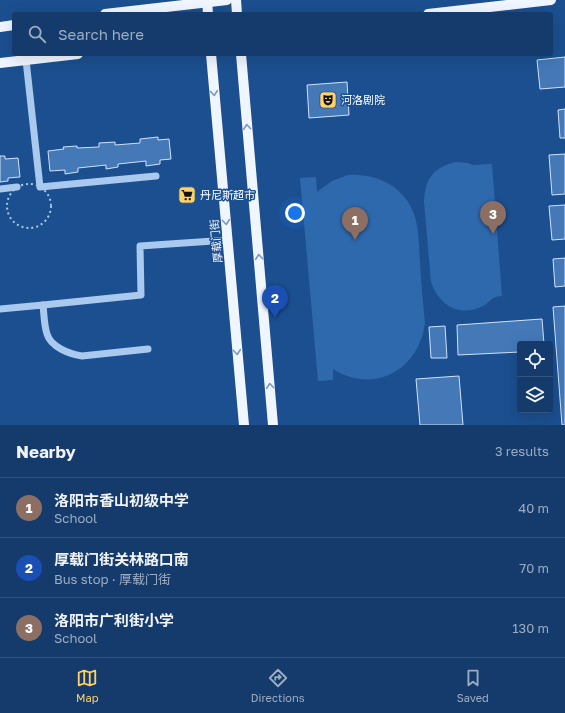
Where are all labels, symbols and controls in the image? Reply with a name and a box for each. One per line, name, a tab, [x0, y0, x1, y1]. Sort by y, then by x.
search box	[12, 12, 553, 56]
icon: search	[26, 23, 48, 45]
text: Search here	[58, 25, 144, 43]
one-way arrow	[210, 90, 219, 96]
theatre icon: 河洛剧院	[318, 90, 338, 110]
place label: 河洛剧院	[341, 93, 385, 106]
one-way arrow	[243, 124, 252, 130]
supermarket icon: 丹尼斯超市	[177, 185, 197, 205]
place label: 丹尼斯超市	[200, 188, 255, 201]
pin: 3	[480, 201, 506, 234]
your location	[285, 203, 305, 223]
pin: 1	[342, 207, 368, 240]
street label: 厚载门街	[207, 219, 224, 264]
one-way arrow	[221, 219, 230, 225]
one-way arrow	[254, 254, 263, 260]
pin: 2	[262, 285, 288, 318]
map controls	[517, 341, 553, 413]
button: locate	[517, 341, 553, 377]
one-way arrow	[233, 349, 242, 355]
button: layers	[517, 377, 553, 413]
one-way arrow	[265, 383, 274, 389]
text: Nearby	[16, 441, 76, 462]
text: 3 results	[495, 443, 549, 459]
text: 洛阳市香山初级中学	[54, 491, 189, 509]
text: 1	[26, 500, 32, 516]
text: 40 m	[518, 500, 549, 516]
text: School	[54, 510, 97, 526]
text: 厚载门街关林路口南	[54, 550, 189, 568]
text: 2	[25, 560, 33, 576]
text: 70 m	[519, 560, 549, 576]
text: Bus stop · 厚载门街	[54, 571, 171, 587]
text: 洛阳市广利街小学	[54, 611, 174, 629]
text: 3	[25, 620, 33, 636]
text: 130 m	[512, 620, 549, 636]
text: School	[54, 630, 97, 646]
tab: Map	[76, 667, 99, 704]
tab: Directions	[251, 667, 305, 704]
tab: Saved	[457, 667, 489, 704]

